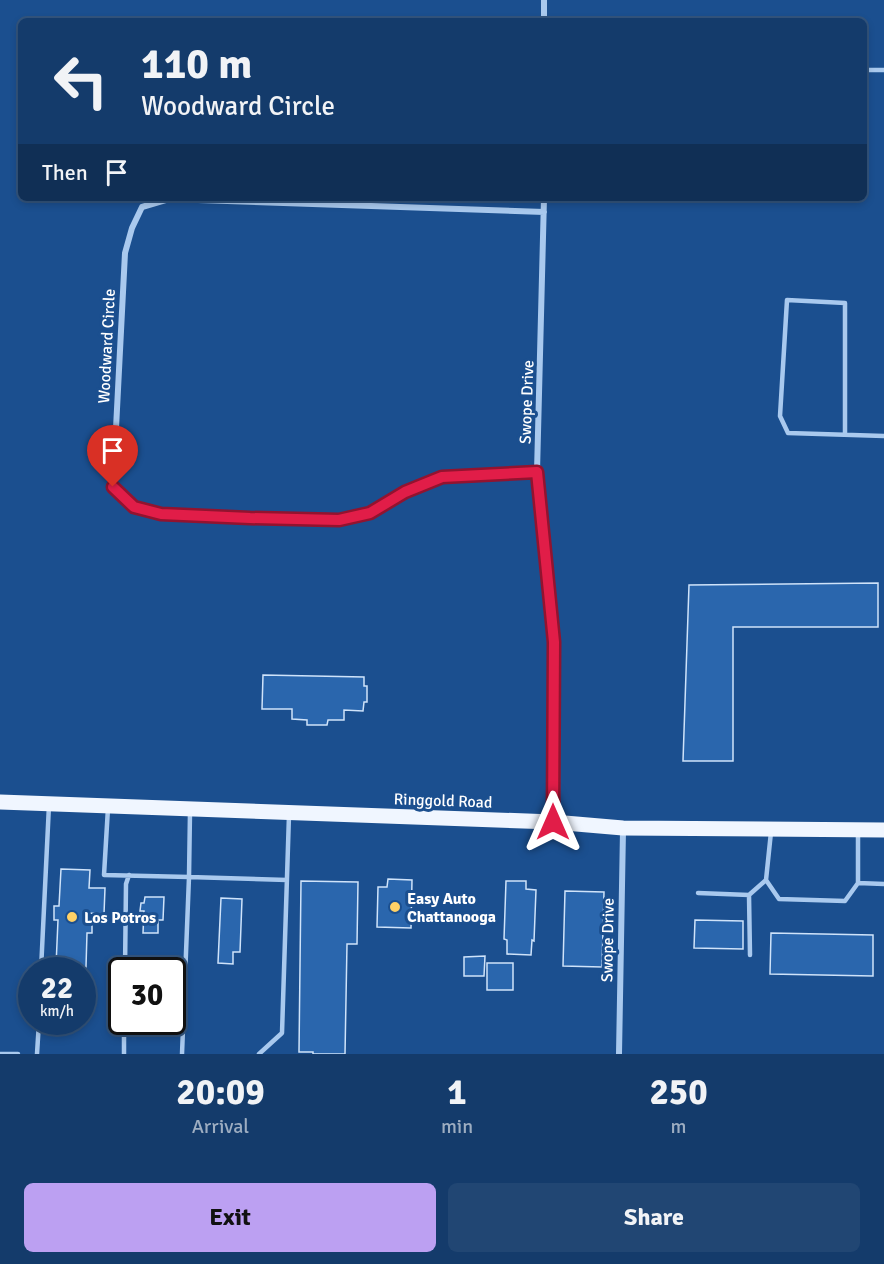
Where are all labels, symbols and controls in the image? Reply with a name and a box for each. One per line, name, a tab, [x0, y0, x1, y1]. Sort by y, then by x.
text: 110 m	[141, 39, 252, 90]
icon: left	[42, 42, 120, 120]
text: Woodward Circle	[141, 90, 335, 123]
icon: arrive	[100, 156, 133, 189]
text: Then	[42, 159, 88, 186]
street label: Woodward Circle	[94, 288, 120, 404]
street label: Swope Drive	[516, 360, 538, 444]
pin	[87, 425, 138, 487]
icon: arrive	[96, 434, 129, 467]
street label: Ringgold Road	[393, 789, 493, 813]
position arrow	[521, 790, 585, 854]
place label: Easy Auto Chattanooga	[407, 889, 496, 927]
street label: Swope Drive	[597, 898, 619, 982]
marker: Easy Auto Chattanooga	[388, 900, 402, 914]
place label: Los Potros	[84, 908, 156, 928]
marker: Los Potros	[65, 910, 79, 924]
speed limit sign: 30	[108, 957, 186, 1035]
text: 22	[41, 970, 73, 1007]
text: km/h	[40, 1002, 74, 1020]
text: 20:09	[176, 1070, 265, 1115]
text: 1	[447, 1070, 467, 1115]
text: 250	[649, 1070, 708, 1115]
text: Arrival	[192, 1114, 249, 1139]
text: min	[441, 1114, 473, 1139]
text: m	[671, 1114, 687, 1139]
button: Exit	[24, 1183, 436, 1252]
button: Share	[448, 1183, 860, 1252]

